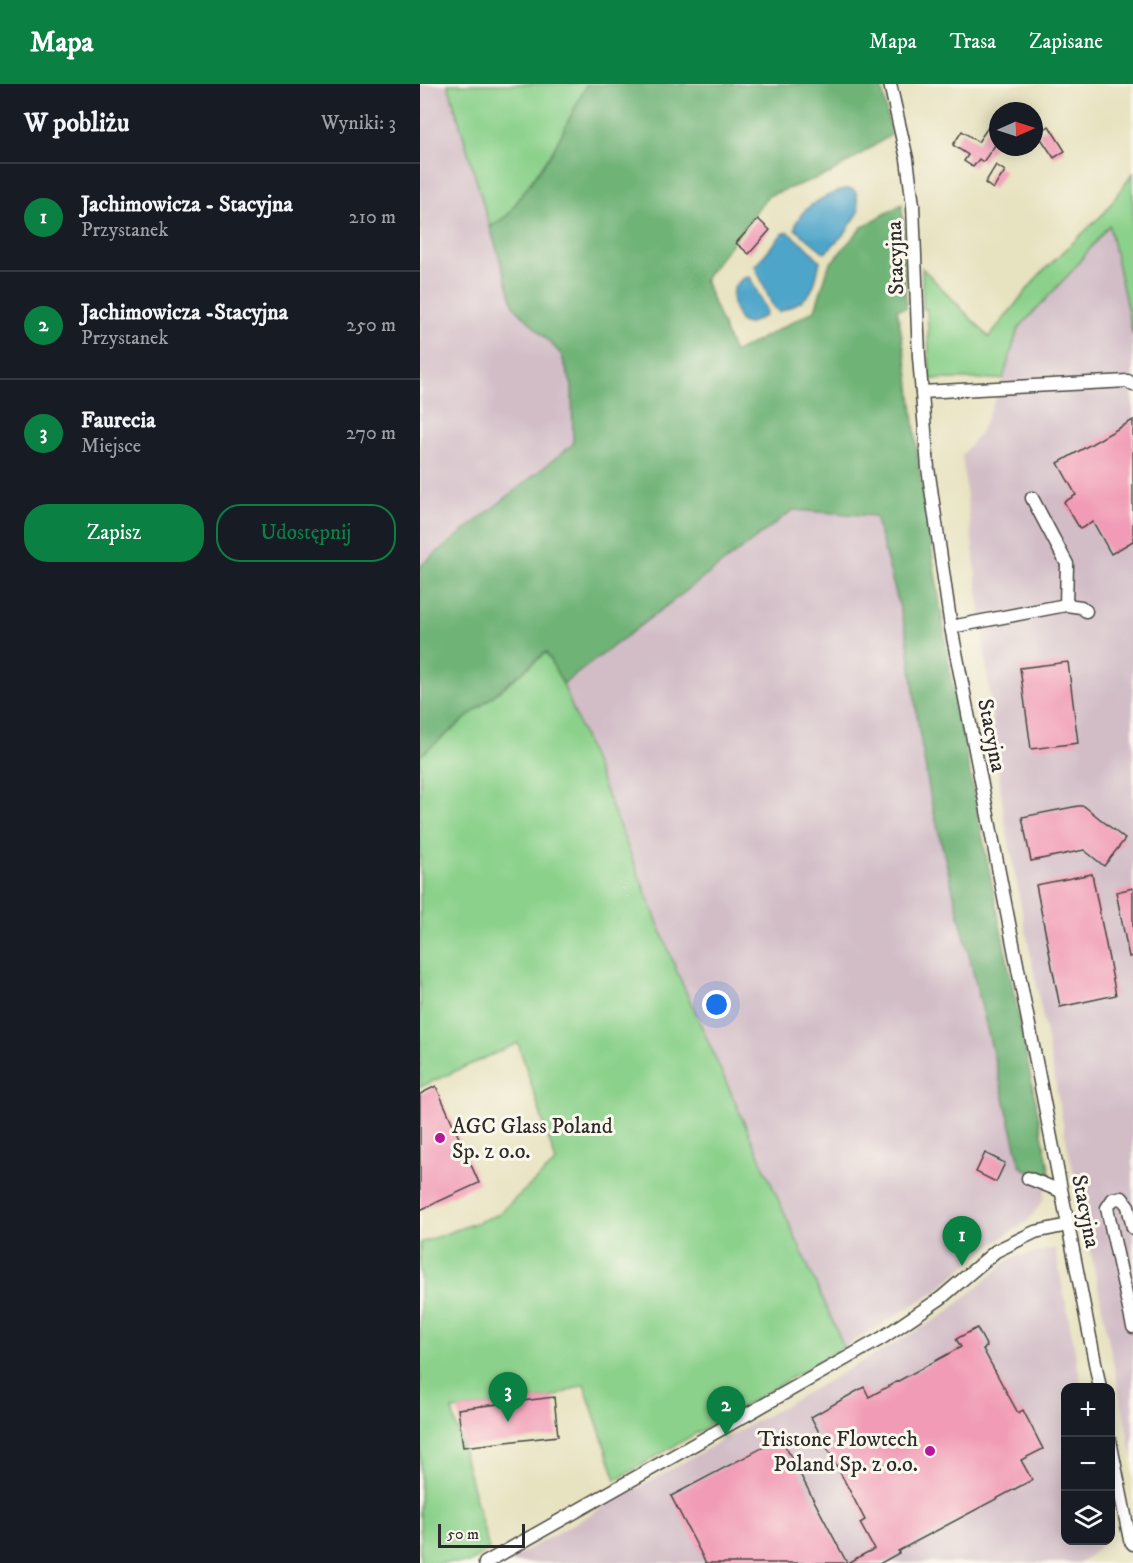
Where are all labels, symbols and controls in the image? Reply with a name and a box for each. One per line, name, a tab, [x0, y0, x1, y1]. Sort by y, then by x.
text: Mapa	[30, 25, 93, 60]
text: Mapa	[869, 29, 917, 55]
text: Trasa	[950, 29, 996, 55]
text: Zapisane	[1029, 29, 1103, 55]
north arrow	[989, 102, 1043, 156]
text: W pobliżu	[24, 107, 129, 140]
text: Wyniki: 3	[321, 111, 396, 136]
text: Jachimowicza - Stacyjna	[81, 191, 293, 218]
text: 1	[40, 205, 47, 230]
text: 210 m	[349, 205, 396, 230]
text: Przystanek	[81, 218, 168, 243]
street label: Stacyjna	[881, 220, 910, 295]
text: Jachimowicza -Stacyjna	[81, 299, 288, 326]
text: 2	[39, 313, 48, 338]
text: 250 m	[346, 313, 396, 338]
text: Przystanek	[81, 326, 168, 351]
text: Faurecia	[81, 407, 156, 434]
text: 3	[40, 421, 47, 446]
text: 270 m	[346, 421, 396, 446]
text: Miejsce	[81, 434, 141, 459]
button: Zapisz	[24, 504, 204, 562]
button: Udostępnij	[216, 504, 396, 562]
street label: Stacyjna	[971, 696, 1012, 775]
your location	[702, 990, 731, 1019]
place label: AGC Glass Poland Sp. z o.o.	[452, 1113, 613, 1165]
marker: AGC Glass Poland Sp. z o.o.	[433, 1131, 447, 1145]
street label: Stacyjna	[1065, 1172, 1106, 1251]
pin: 1	[942, 1216, 982, 1266]
pin: 3	[488, 1372, 527, 1422]
map controls	[1061, 1383, 1115, 1545]
button: +	[1061, 1383, 1115, 1437]
pin: 2	[706, 1386, 746, 1436]
place label: Tristone Flowtech Poland Sp. z o.o.	[757, 1426, 918, 1478]
button: −	[1061, 1437, 1115, 1491]
marker: Tristone Flowtech Poland Sp. z o.o.	[923, 1444, 937, 1458]
button: layers	[1061, 1491, 1115, 1545]
scale bar	[438, 1521, 525, 1548]
text: 50 m	[447, 1524, 479, 1544]

